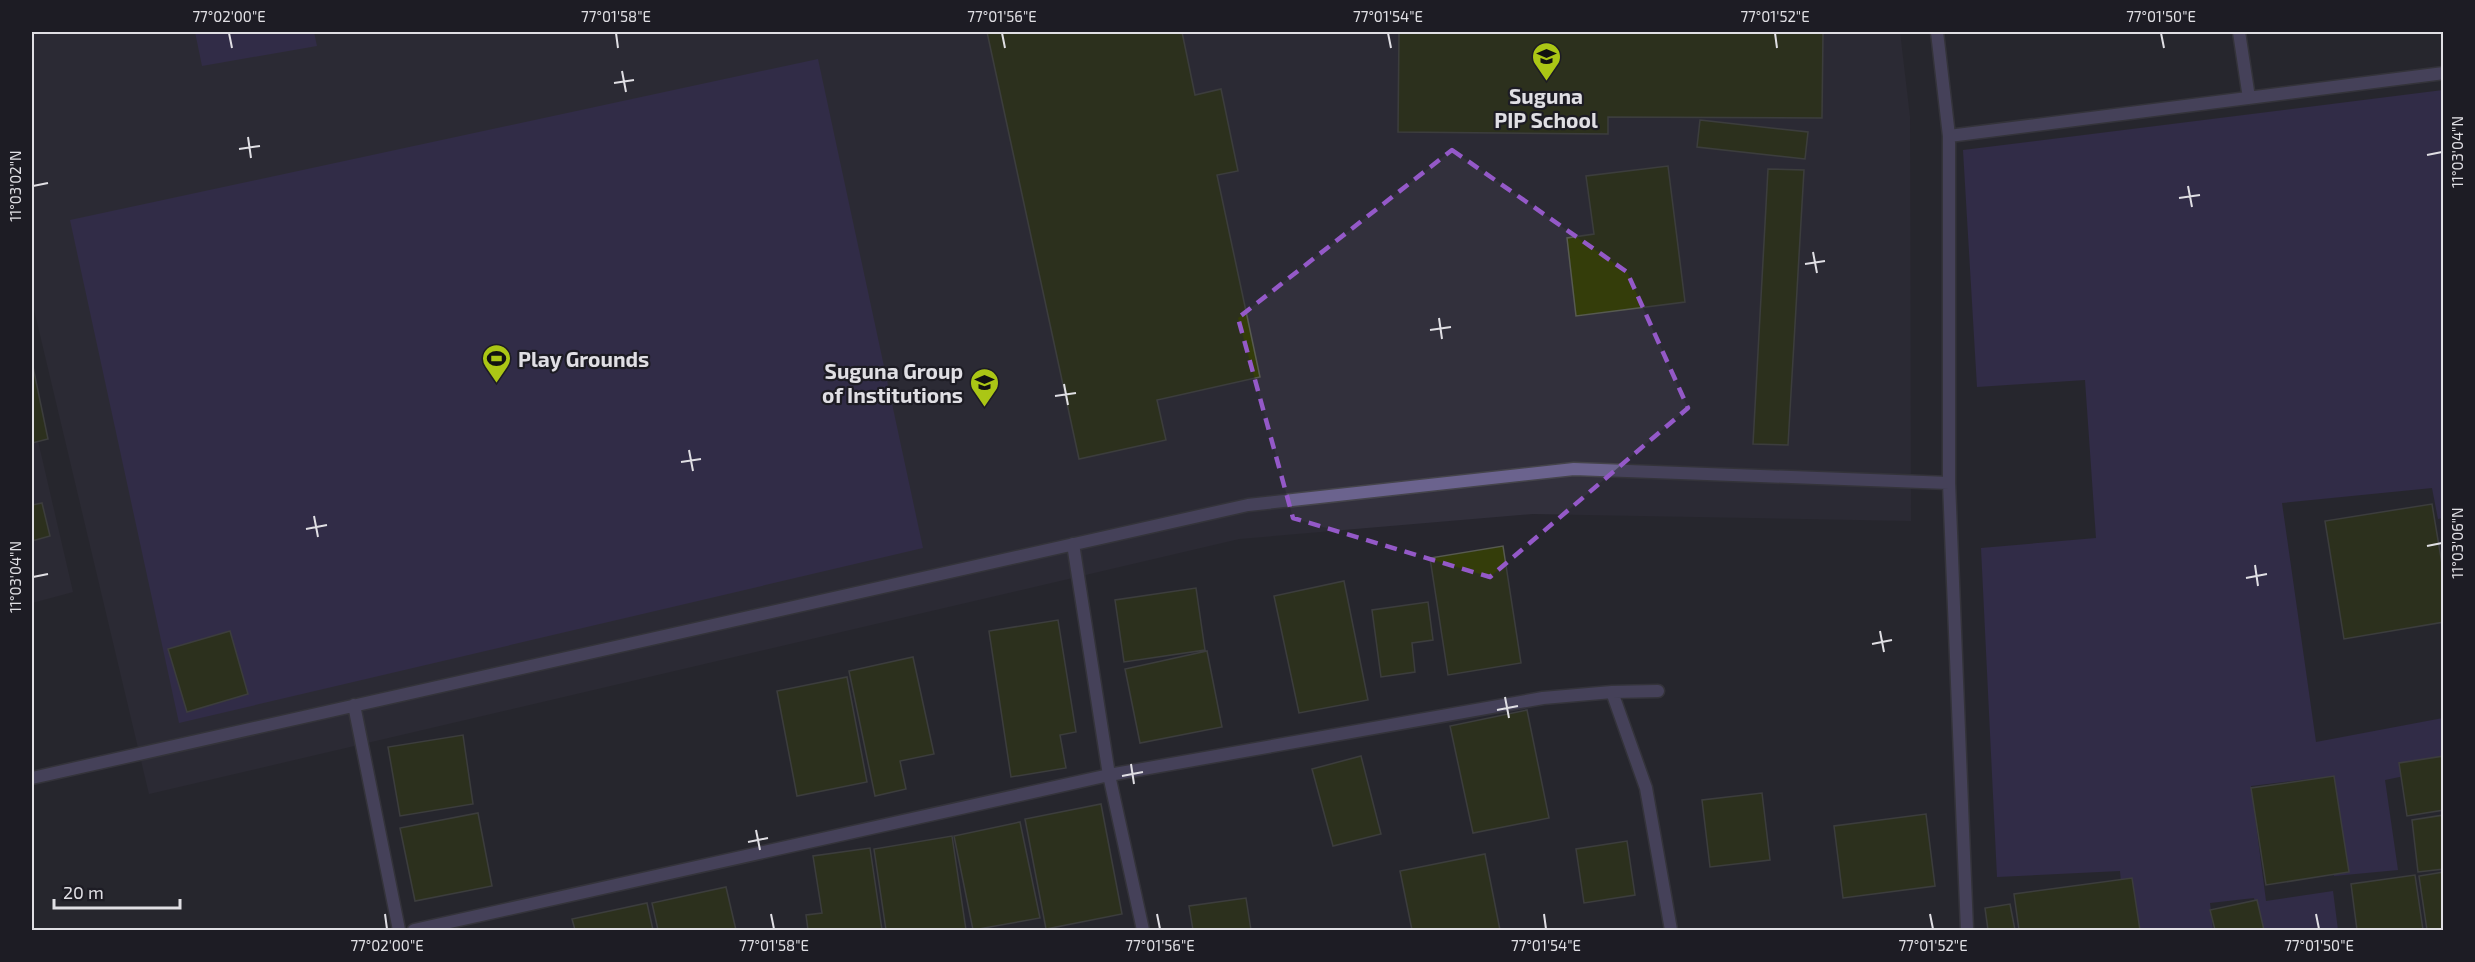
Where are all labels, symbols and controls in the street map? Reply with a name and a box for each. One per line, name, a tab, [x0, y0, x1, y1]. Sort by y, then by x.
text: 77°02'00"E	[192, 7, 266, 25]
text: 77°01'58"E	[581, 7, 651, 25]
text: 77°01'56"E	[967, 7, 1037, 25]
text: 77°01'54"E	[1353, 7, 1423, 25]
text: 77°01'52"E	[1740, 7, 1810, 25]
text: 77°01'50"E	[2126, 7, 2196, 25]
school or university icon: Suguna PIP School	[1530, 40, 1562, 82]
place label: Suguna PIP School	[1494, 83, 1598, 132]
text: 11°03'04"N	[2448, 116, 2466, 188]
text: 11°03'02"N	[6, 150, 24, 222]
sports icon: Play Grounds	[481, 342, 513, 384]
place label: Play Grounds	[518, 346, 649, 372]
place label: Suguna Group of Institutions	[822, 358, 963, 407]
school or university icon: Suguna Group of Institutions	[968, 366, 1000, 408]
text: 11°03'06"N	[2448, 507, 2466, 579]
text: 11°03'04"N	[6, 541, 24, 613]
scale bar	[54, 872, 180, 910]
text: 20 m	[63, 881, 104, 903]
text: 77°02'00"E	[350, 936, 424, 954]
text: 77°01'58"E	[739, 936, 809, 954]
text: 77°01'56"E	[1125, 936, 1195, 954]
text: 77°01'54"E	[1511, 936, 1581, 954]
text: 77°01'52"E	[1898, 936, 1968, 954]
text: 77°01'50"E	[2284, 936, 2354, 954]

